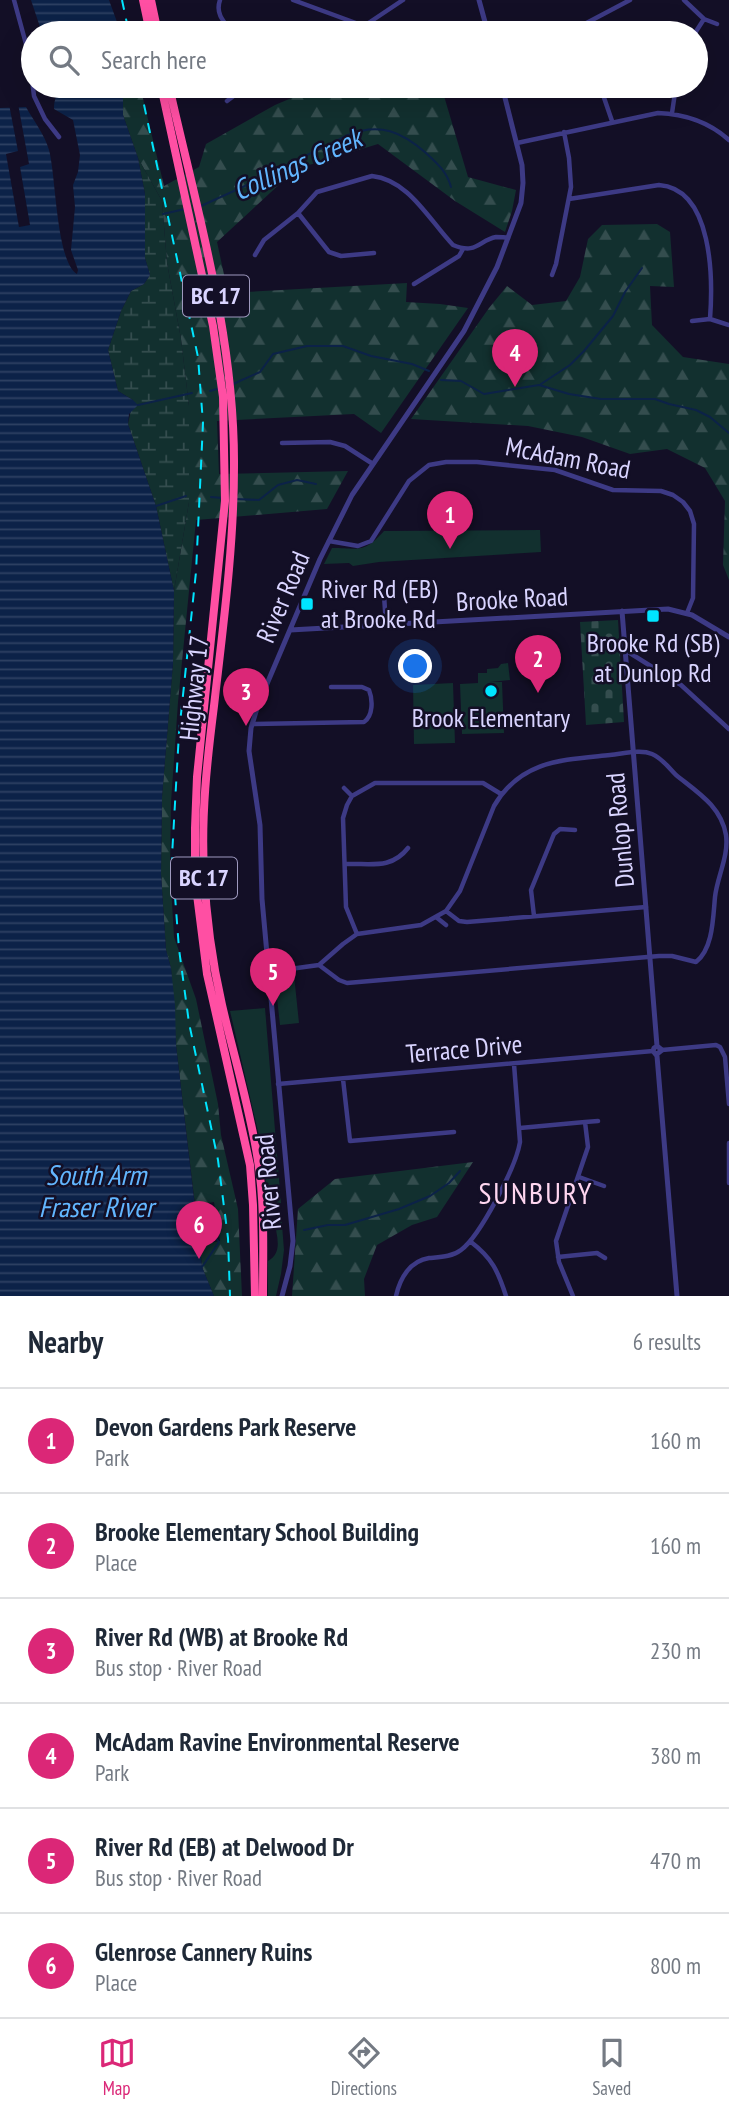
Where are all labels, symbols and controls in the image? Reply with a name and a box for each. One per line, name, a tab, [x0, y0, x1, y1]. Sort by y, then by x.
search box	[21, 21, 708, 98]
icon: search	[45, 41, 83, 79]
text: Search here	[101, 43, 207, 76]
water label: Collings Creek	[227, 118, 370, 208]
road number: BC 17	[183, 276, 249, 316]
pin: 4	[492, 329, 538, 387]
street label: McAdam Road	[503, 429, 633, 486]
pin: 1	[427, 491, 473, 549]
street label: River Road	[249, 546, 316, 647]
place label: River Rd (EB) at Brooke Rd	[321, 572, 437, 635]
street label: Brooke Road	[455, 579, 569, 618]
marker: River Rd (EB) at Brooke Rd	[299, 596, 315, 612]
marker: Brooke Rd (SB) at Dunlop Rd	[645, 608, 661, 624]
place label: Brooke Rd (SB) at Dunlop Rd	[587, 626, 719, 689]
street label: Highway 17	[172, 634, 215, 742]
pin: 2	[515, 635, 561, 693]
your location	[398, 649, 432, 683]
pin: 3	[223, 668, 269, 726]
marker: Brook Elementary	[483, 683, 499, 699]
place label: Brook Elementary	[412, 701, 570, 734]
street label: Dunlop Road	[598, 771, 641, 889]
road number: BC 17	[171, 858, 237, 898]
pin: 5	[250, 948, 296, 1006]
street label: Terrace Drive	[404, 1027, 523, 1070]
street label: River Road	[247, 1133, 288, 1231]
water label: South Arm Fraser River	[39, 1156, 158, 1225]
district label: SUNBURY	[478, 1173, 594, 1212]
pin: 6	[176, 1201, 222, 1259]
text: Nearby	[28, 1322, 103, 1361]
text: 6 results	[633, 1327, 701, 1356]
text: Devon Gardens Park Reserve	[95, 1410, 356, 1443]
text: 1	[46, 1426, 57, 1455]
text: 160 m	[650, 1426, 701, 1455]
text: Park	[95, 1443, 129, 1472]
text: Brooke Elementary School Building	[95, 1515, 419, 1548]
text: 2	[46, 1531, 57, 1560]
text: 160 m	[650, 1531, 701, 1560]
text: Place	[95, 1548, 137, 1577]
text: River Rd (WB) at Brooke Rd	[95, 1620, 348, 1653]
text: 3	[46, 1636, 57, 1665]
text: 230 m	[650, 1636, 701, 1665]
text: Bus stop · River Road	[95, 1653, 262, 1682]
text: McAdam Ravine Environmental Reserve	[95, 1725, 460, 1758]
text: 4	[46, 1741, 57, 1770]
text: 380 m	[650, 1741, 701, 1770]
text: Park	[95, 1758, 129, 1787]
text: River Rd (EB) at Delwood Dr	[95, 1830, 354, 1863]
text: 5	[46, 1846, 57, 1875]
text: 470 m	[650, 1846, 701, 1875]
text: Bus stop · River Road	[95, 1863, 262, 1892]
text: Glenrose Cannery Ruins	[95, 1935, 312, 1968]
text: 6	[46, 1951, 57, 1980]
text: 800 m	[650, 1951, 701, 1980]
text: Place	[95, 1968, 137, 1997]
tab: Map	[98, 2034, 136, 2100]
tab: Directions	[331, 2034, 397, 2100]
tab: Saved	[592, 2034, 631, 2100]

